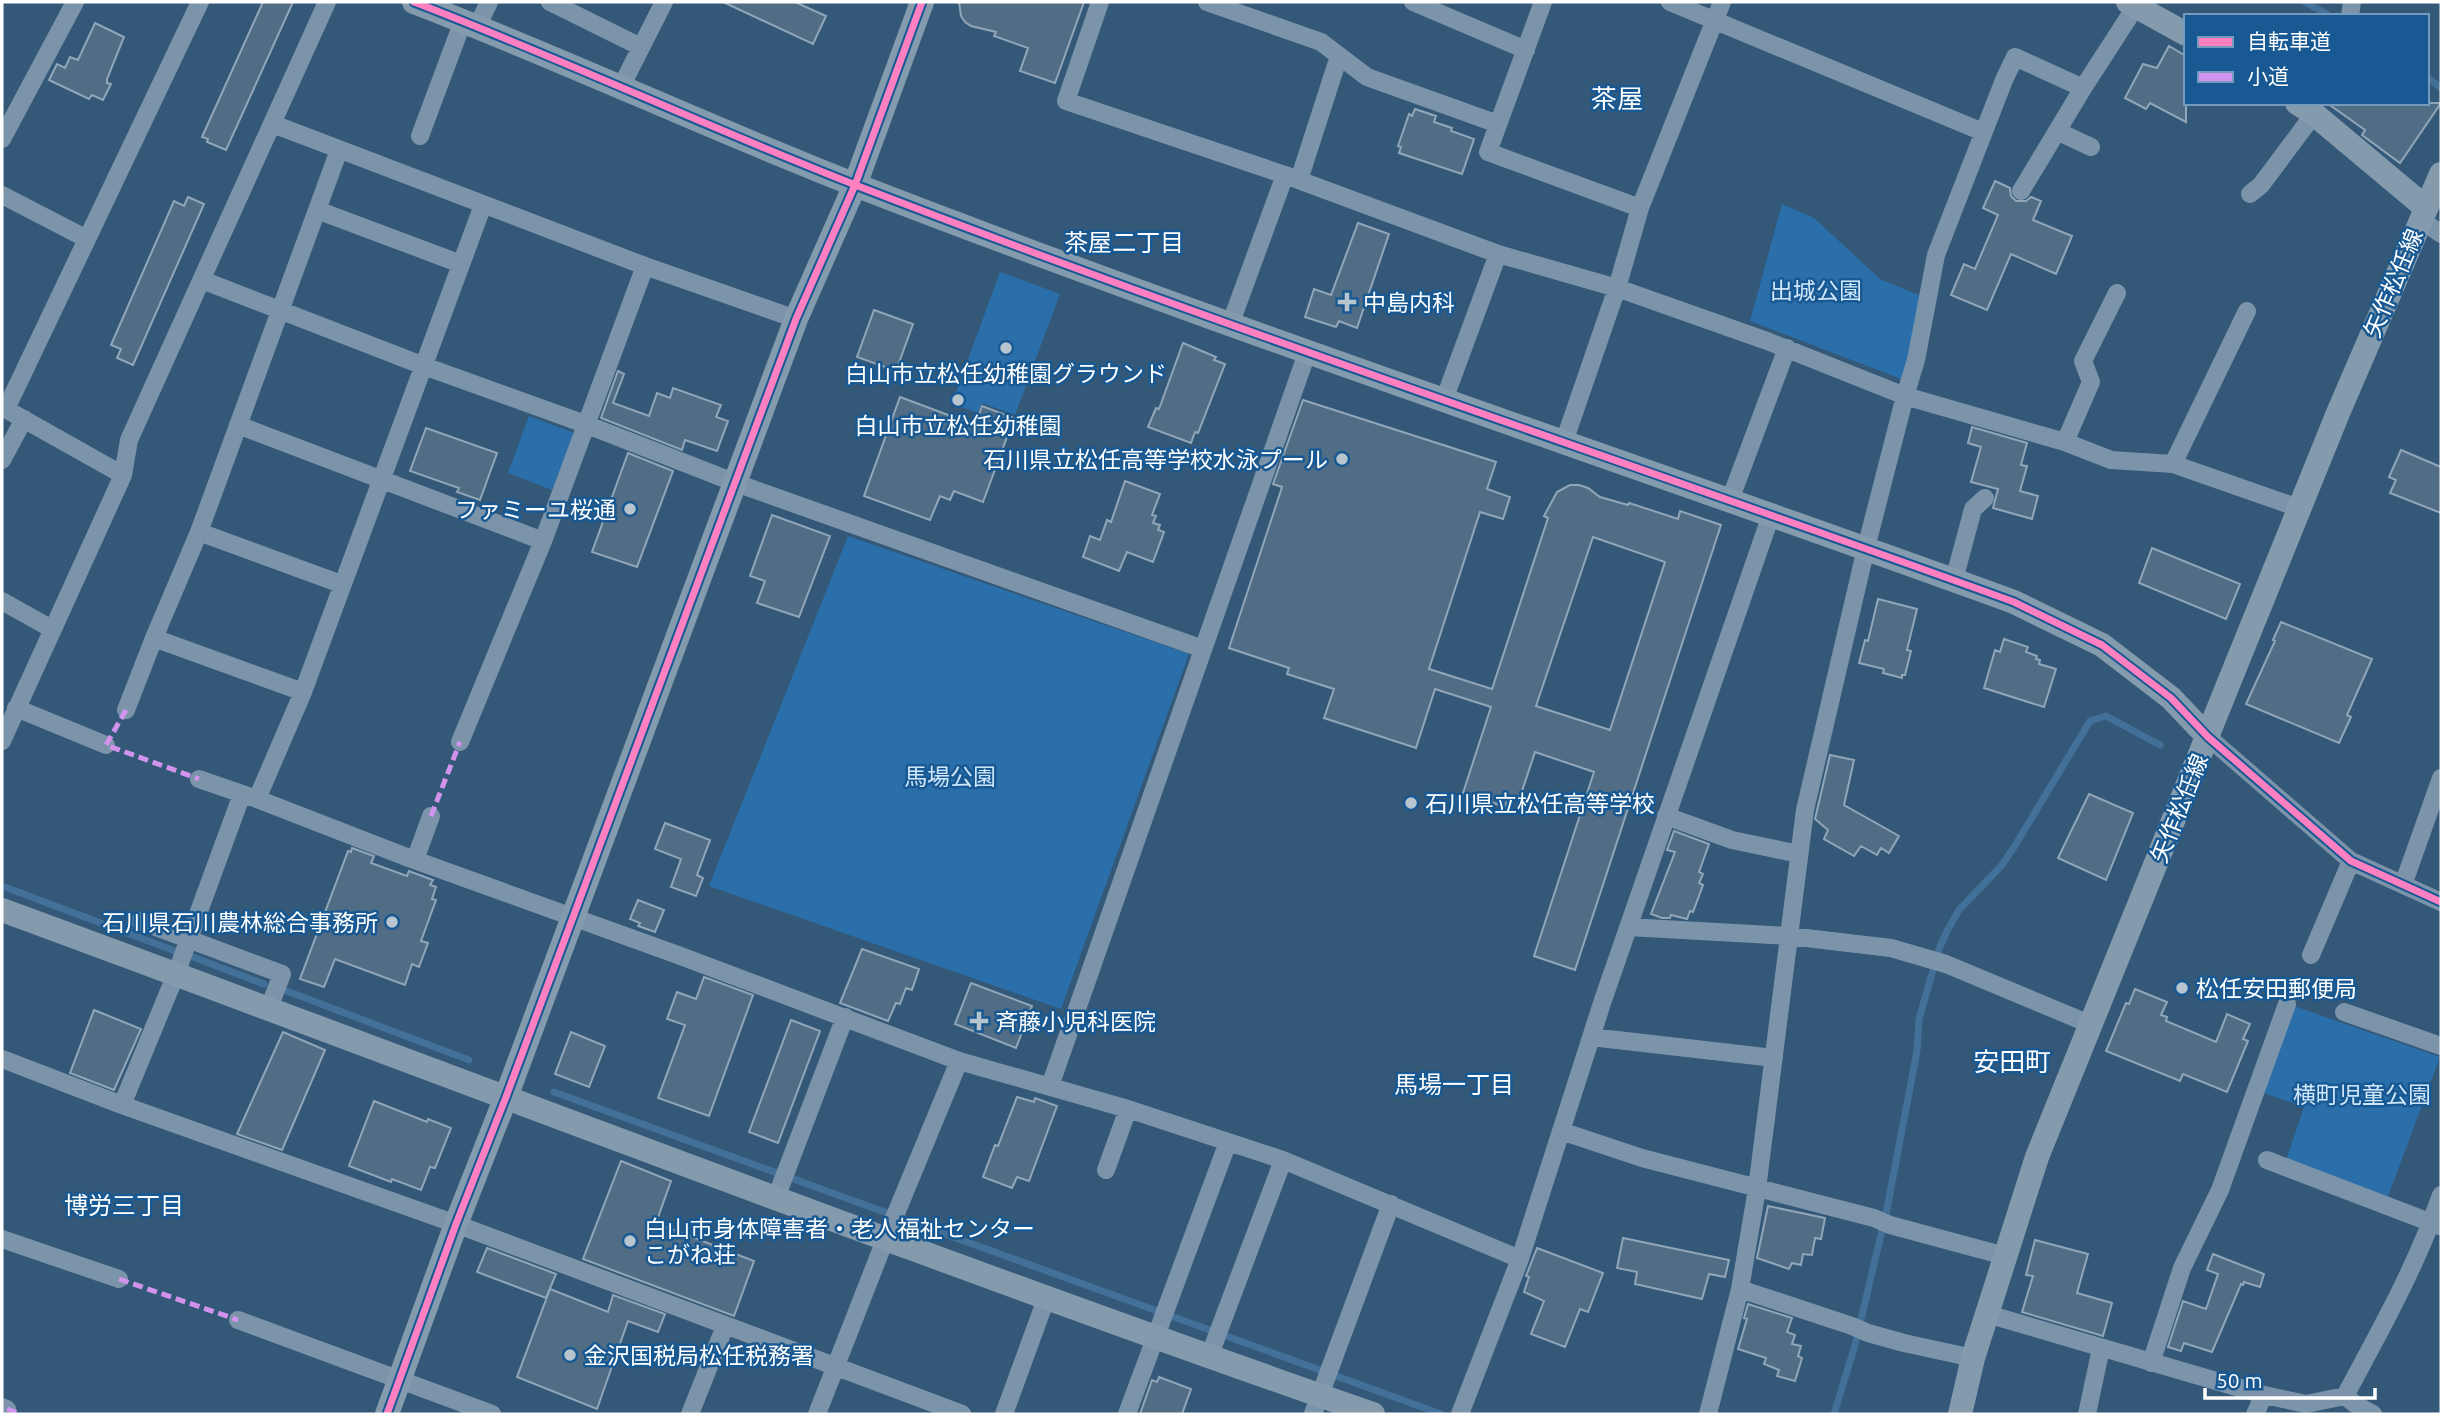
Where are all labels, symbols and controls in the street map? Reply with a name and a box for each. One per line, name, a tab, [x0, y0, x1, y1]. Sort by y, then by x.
legend	[2184, 14, 2429, 105]
text: 自転車道	[2247, 29, 2331, 53]
text: 小道	[2247, 64, 2289, 88]
district label: 茶屋	[1591, 84, 1643, 113]
street label: 矢作松任線	[2359, 225, 2427, 341]
district label: 茶屋二丁目	[1064, 229, 1184, 256]
park label: 出城公園	[1770, 278, 1862, 303]
place label: 中島内科	[1363, 290, 1455, 315]
marker: 中島内科	[1337, 292, 1357, 312]
marker: 白山市立松任幼稚園グラウンド	[998, 340, 1014, 356]
place label: 白山市立松任幼稚園グラウンド	[845, 361, 1167, 386]
marker: 白山市立松任幼稚園	[950, 392, 966, 408]
place label: 白山市立松任幼稚園	[855, 413, 1062, 438]
place label: 石川県立松任高等学校水泳プール	[983, 447, 1328, 472]
marker: 石川県立松任高等学校水泳プール	[1334, 451, 1350, 467]
place label: ファミーユ桜通	[455, 497, 616, 522]
marker: ファミーユ桜通	[622, 501, 638, 517]
street label: 矢作松任線	[2146, 750, 2212, 866]
park label: 馬場公園	[904, 764, 996, 789]
place label: 石川県立松任高等学校	[1425, 791, 1655, 816]
marker: 石川県立松任高等学校	[1403, 795, 1419, 811]
place label: 石川県石川農林総合事務所	[102, 910, 378, 935]
marker: 石川県石川農林総合事務所	[384, 914, 400, 930]
place label: 松任安田郵便局	[2196, 976, 2357, 1001]
marker: 松任安田郵便局	[2174, 980, 2190, 996]
place label: 斉藤小児科医院	[995, 1009, 1156, 1034]
marker: 斉藤小児科医院	[969, 1011, 989, 1031]
district label: 安田町	[1973, 1047, 2051, 1076]
district label: 馬場一丁目	[1394, 1071, 1514, 1098]
park label: 横町児童公園	[2293, 1082, 2431, 1107]
district label: 博労三丁目	[64, 1192, 184, 1219]
place label: 白山市身体障害者・老人福祉センター こがね荘	[644, 1216, 1035, 1267]
marker: 白山市身体障害者・老人福祉センター こがね荘	[622, 1233, 638, 1249]
place label: 金沢国税局松任税務署	[584, 1343, 814, 1368]
marker: 金沢国税局松任税務署	[562, 1347, 578, 1363]
scale bar	[2205, 1356, 2375, 1400]
text: 50 m	[2216, 1368, 2263, 1392]

